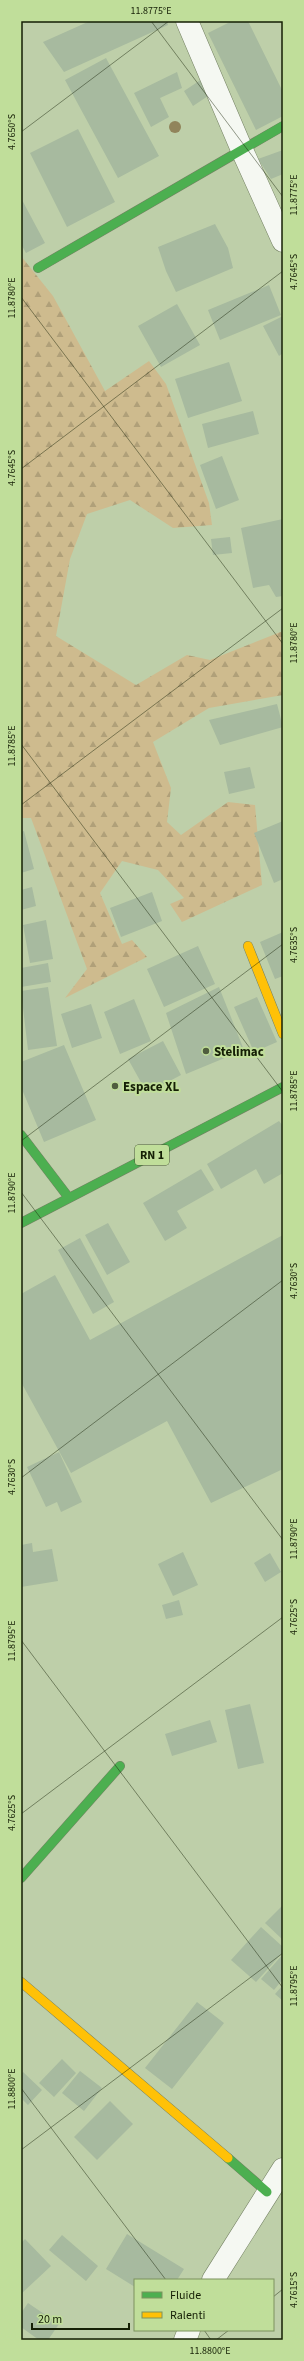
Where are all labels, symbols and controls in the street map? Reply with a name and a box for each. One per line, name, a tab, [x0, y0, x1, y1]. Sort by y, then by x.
text: 11.8775°E	[131, 4, 171, 18]
text: 4.7650°S	[5, 114, 19, 150]
text: 11.8775°E	[287, 175, 301, 215]
text: 4.7645°S	[287, 254, 301, 290]
text: 11.8780°E	[5, 278, 19, 318]
text: 4.7645°S	[5, 450, 19, 486]
text: 11.8780°E	[287, 623, 301, 663]
text: 11.8785°E	[5, 726, 19, 766]
text: 4.7635°S	[287, 927, 301, 963]
place label: Stelimac	[214, 1043, 264, 1061]
marker: Stelimac	[201, 1046, 211, 1056]
text: 11.8785°E	[287, 1071, 301, 1111]
place label: Espace XL	[123, 1078, 179, 1096]
marker: Espace XL	[110, 1081, 120, 1091]
road number: RN 1	[135, 1145, 169, 1165]
text: 11.8790°E	[5, 1173, 19, 1213]
text: 4.7630°S	[287, 1263, 301, 1299]
text: 4.7630°S	[5, 1459, 19, 1495]
text: 11.8790°E	[287, 1519, 301, 1559]
text: 4.7625°S	[287, 1599, 301, 1635]
text: 11.8795°E	[5, 1621, 19, 1661]
text: 4.7625°S	[5, 1795, 19, 1831]
text: 11.8795°E	[287, 1966, 301, 2006]
text: 11.8800°E	[5, 2069, 19, 2109]
text: 4.7615°S	[287, 2272, 301, 2308]
legend	[134, 2279, 274, 2331]
text: Fluide	[170, 2287, 201, 2304]
scale bar	[32, 2305, 129, 2331]
text: Ralenti	[170, 2307, 205, 2324]
text: 20 m	[38, 2311, 62, 2328]
text: 11.8800°E	[190, 2344, 230, 2358]

